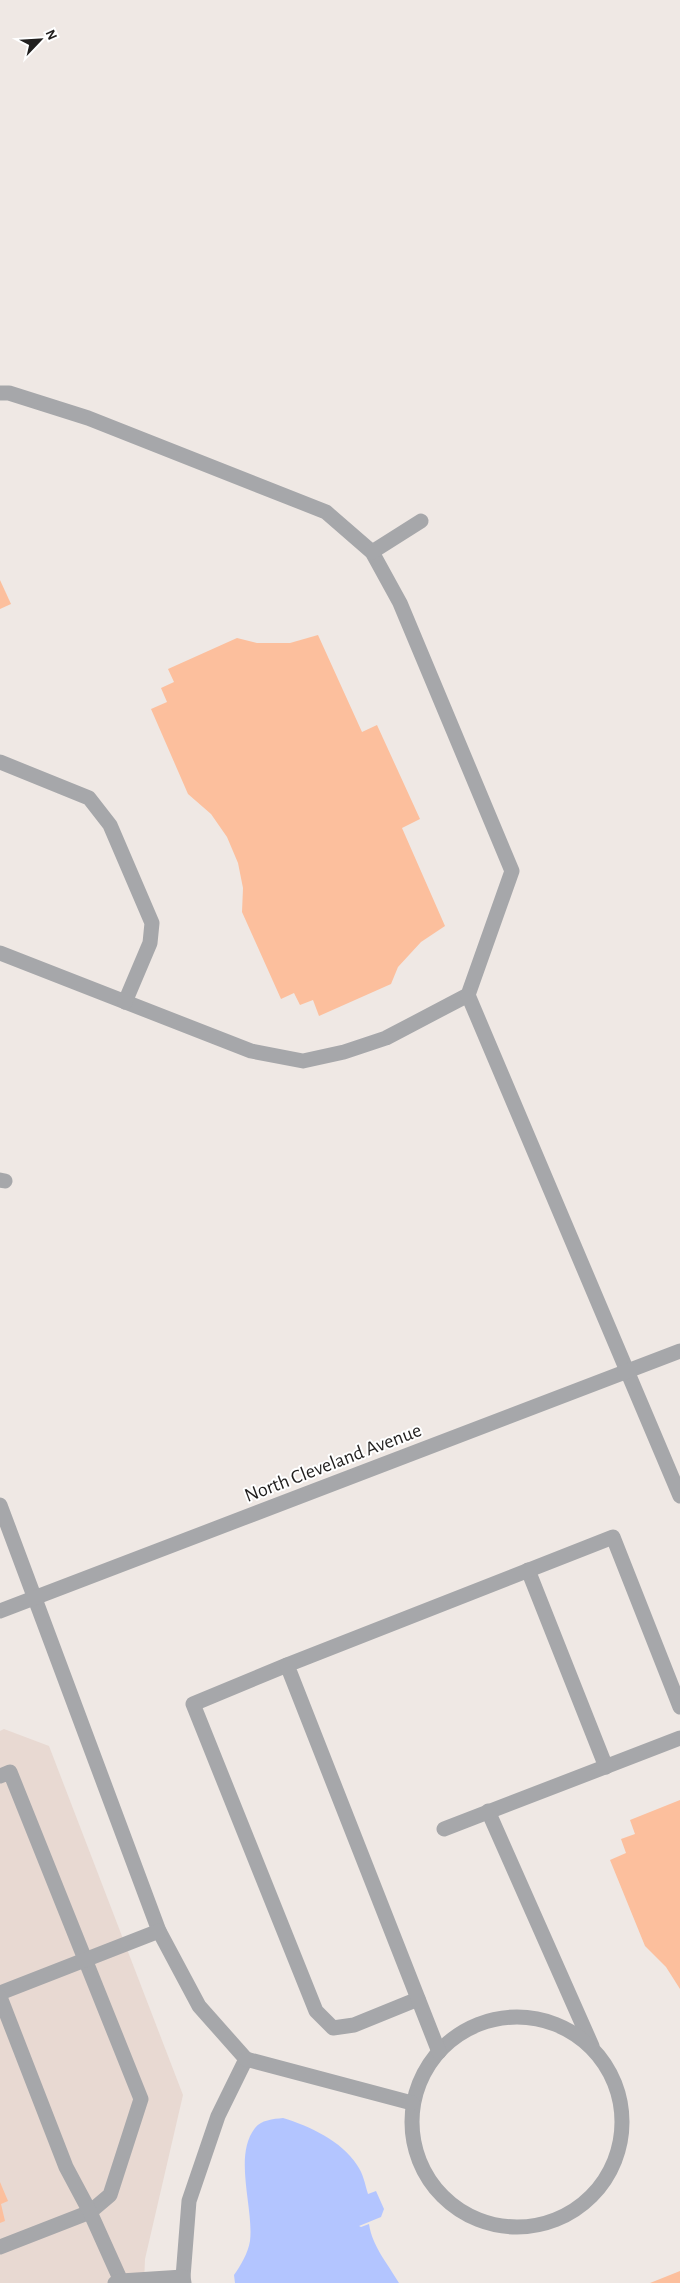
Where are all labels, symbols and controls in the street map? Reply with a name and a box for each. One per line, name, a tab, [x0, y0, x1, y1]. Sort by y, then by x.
north arrow	[15, 15, 65, 65]
text: N	[42, 28, 59, 42]
street label: North Cleveland Avenue	[242, 1420, 424, 1506]

